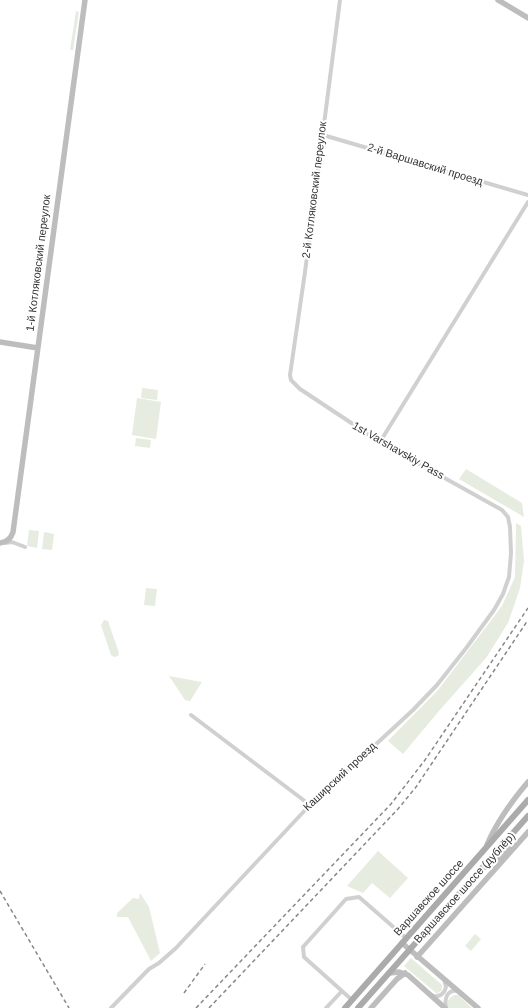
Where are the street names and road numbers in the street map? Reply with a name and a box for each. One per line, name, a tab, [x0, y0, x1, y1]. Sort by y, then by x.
street label: 2-й Котляковский переулок	[300, 121, 330, 259]
street label: 2-й Варшавский проезд	[366, 141, 484, 189]
street label: 1-й Котляковский переулок	[24, 194, 54, 332]
street label: 1st Varshavskiy Pass	[350, 419, 446, 483]
street label: Каширский проезд	[301, 740, 379, 814]
street label: Варшавское шоссе (дублёр)	[412, 830, 518, 946]
street label: Варшавское шоссе	[391, 857, 467, 939]

